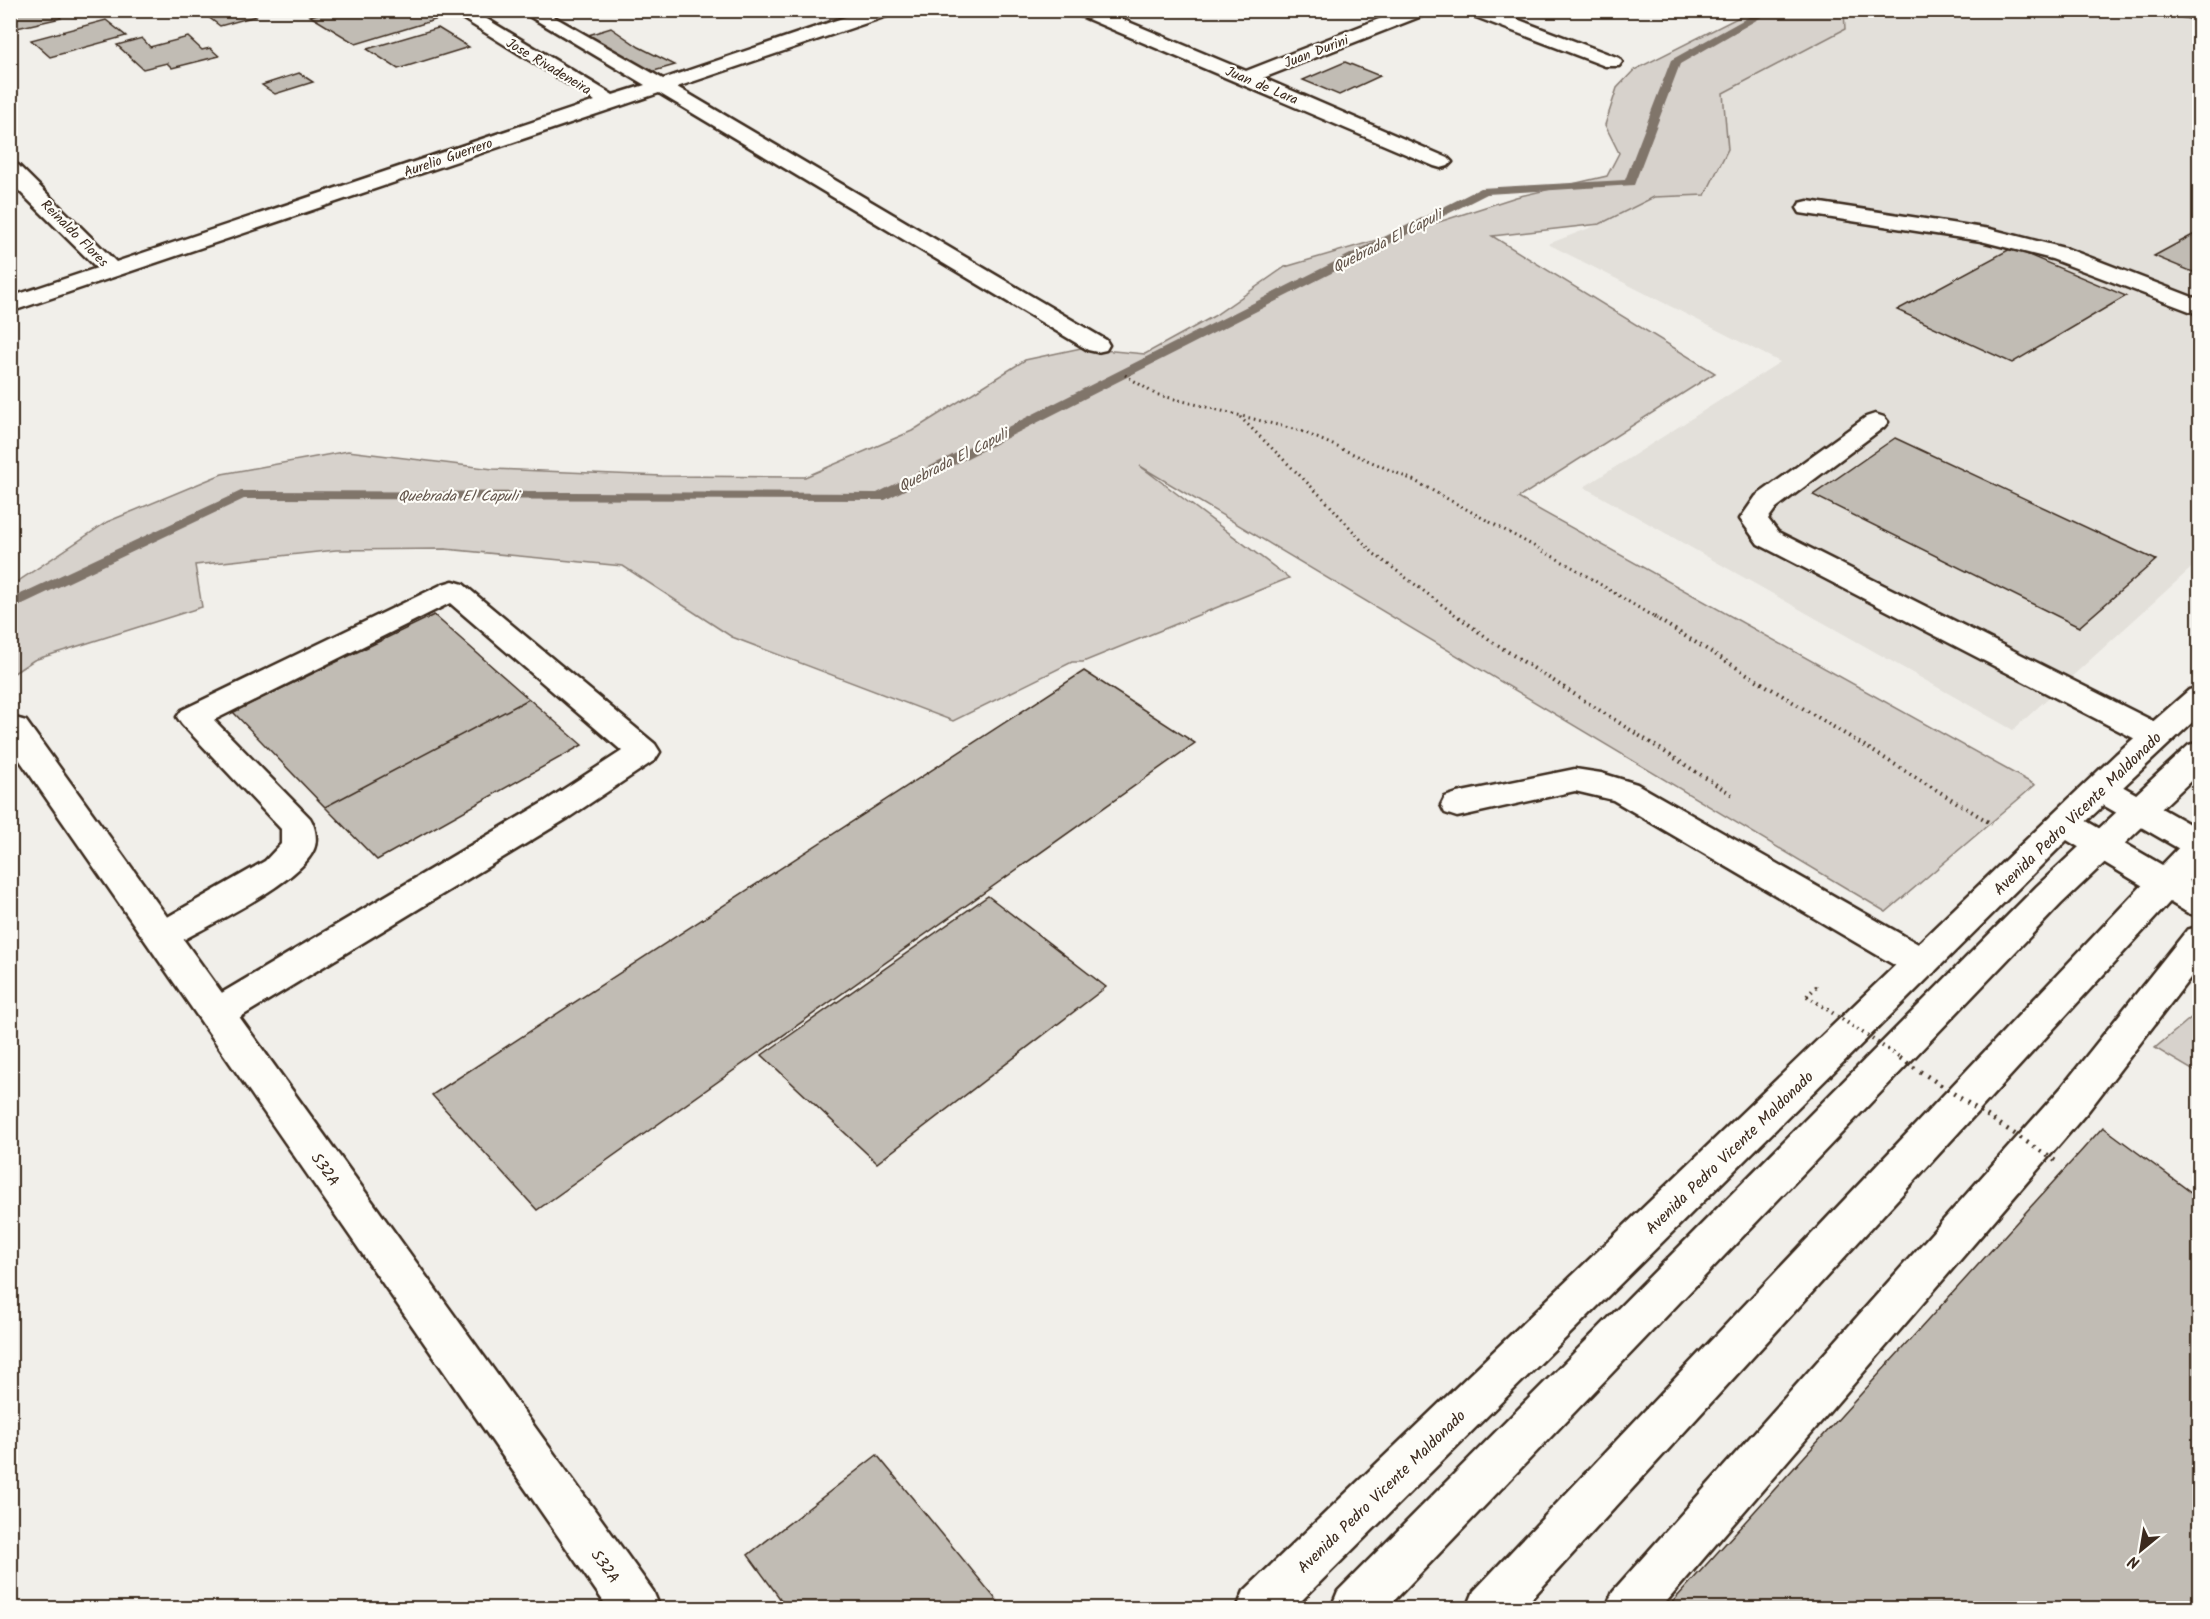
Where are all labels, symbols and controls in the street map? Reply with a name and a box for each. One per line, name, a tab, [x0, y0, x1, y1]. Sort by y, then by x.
street label: Juan Durini	[1281, 29, 1352, 74]
street label: Jose Rivadeneira	[502, 33, 595, 101]
street label: Juan de Lara	[1222, 61, 1301, 111]
street label: Aurelio Guerrero	[401, 132, 496, 183]
street label: Reinaldo Flores	[35, 195, 113, 273]
water label: Quebrada El Capuli	[1328, 202, 1449, 280]
water label: Quebrada El Capuli	[894, 421, 1015, 499]
water label: Quebrada El Capuli	[398, 485, 521, 509]
street label: Avenida Pedro Vicente Maldonado	[1988, 726, 2168, 902]
street label: Avenida Pedro Vicente Maldonado	[1640, 1065, 1820, 1241]
street label: S32A	[304, 1148, 346, 1192]
street label: Avenida Pedro Vicente Maldonado	[1292, 1404, 1472, 1580]
north arrow	[2111, 1520, 2171, 1580]
street label: S32A	[584, 1545, 626, 1589]
text: N	[2124, 1548, 2145, 1575]

